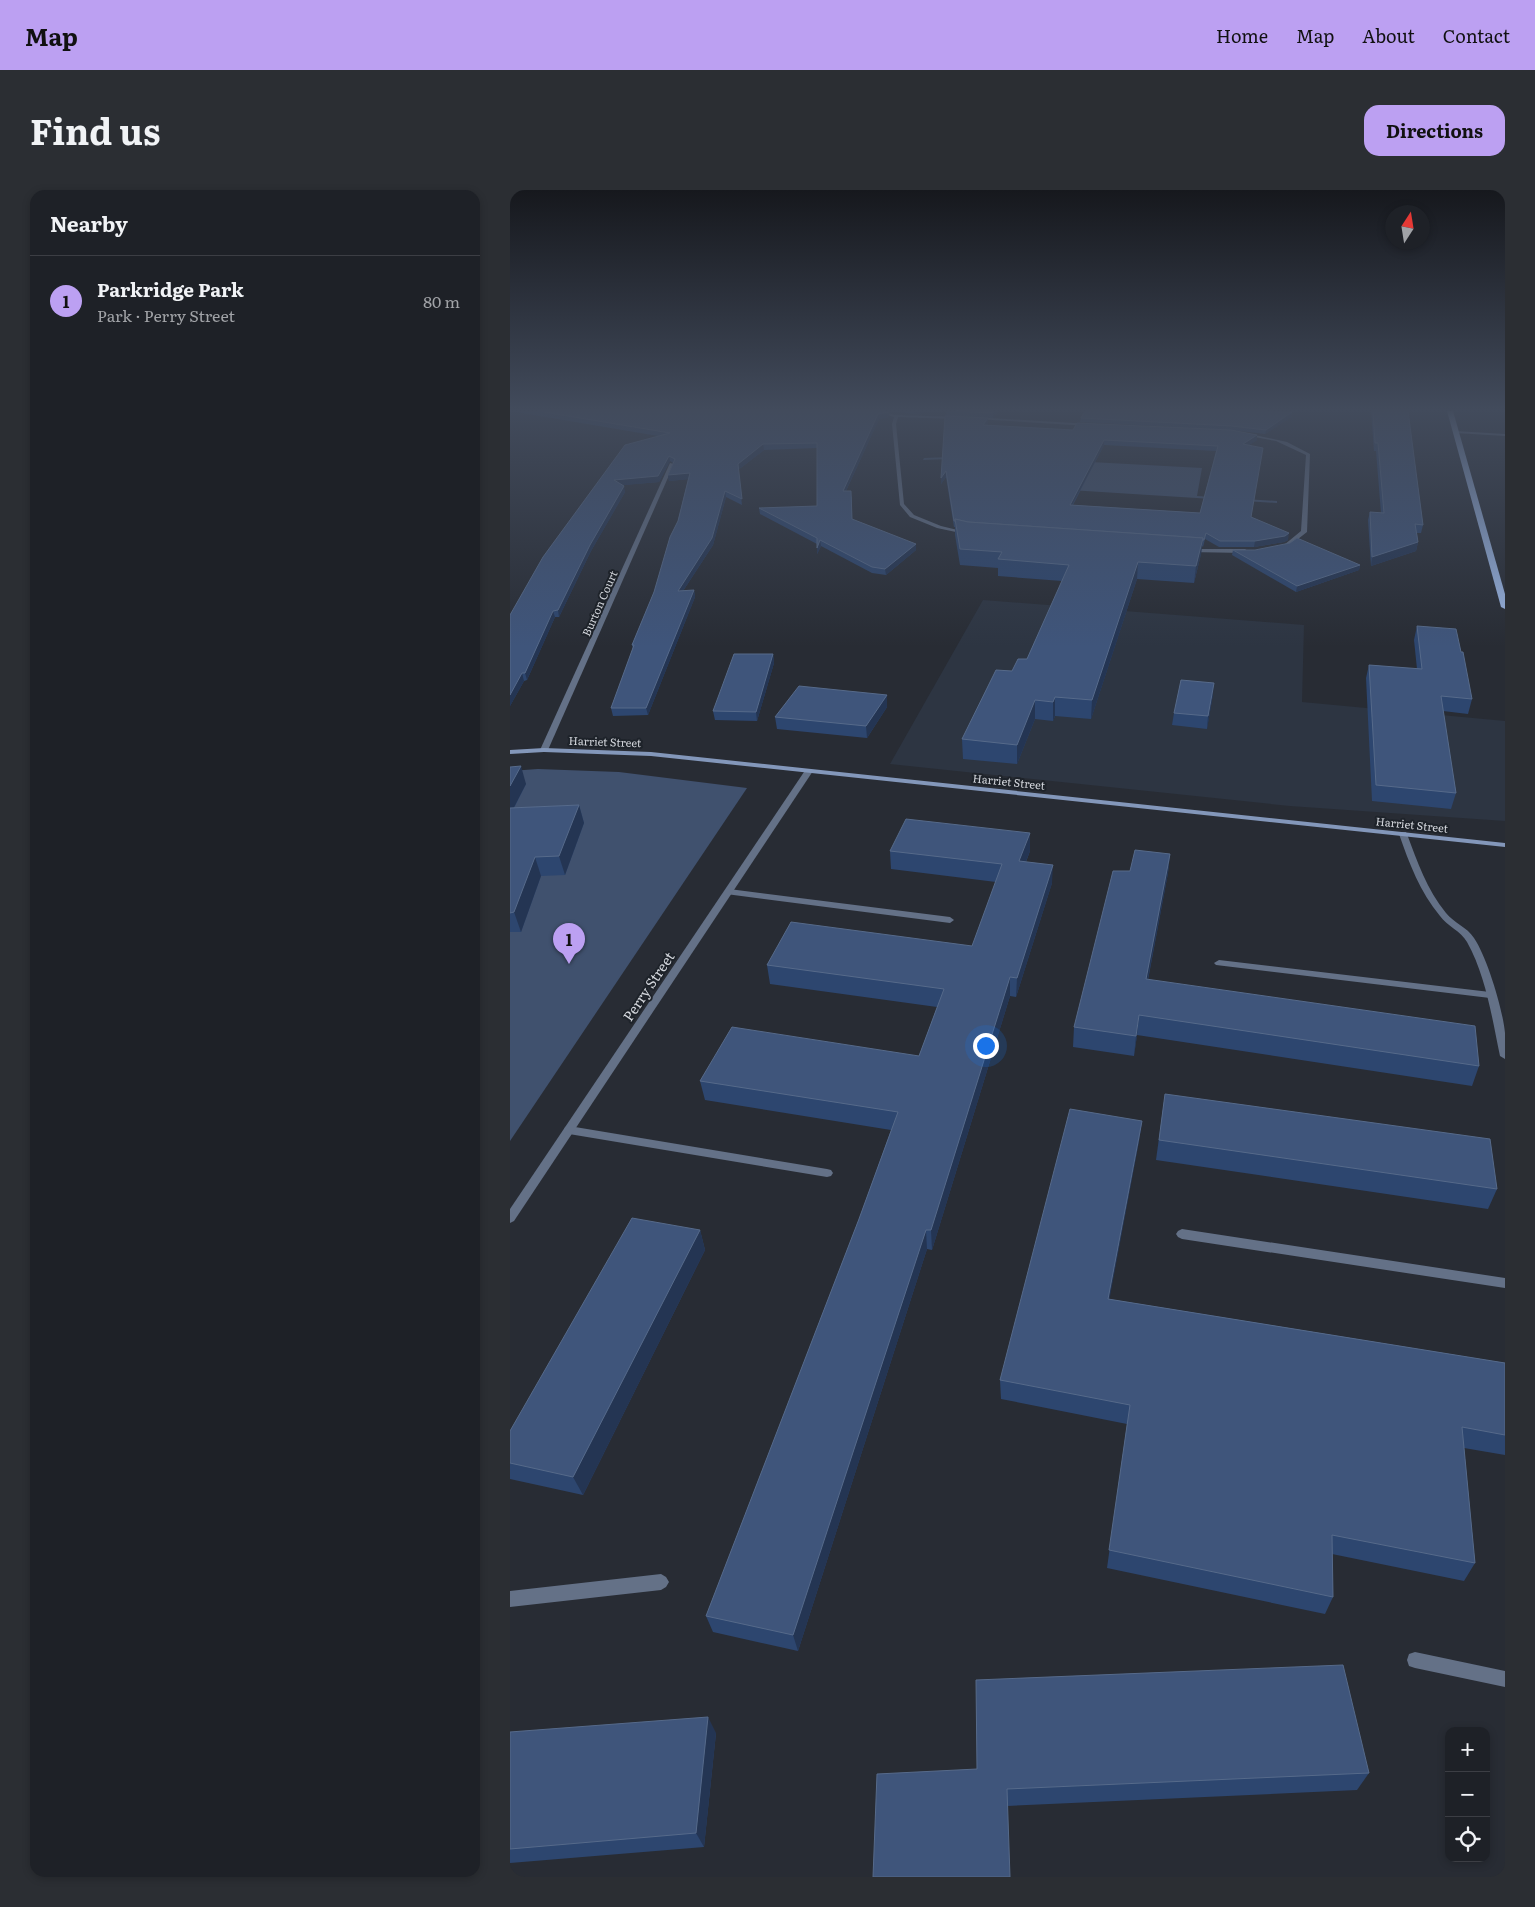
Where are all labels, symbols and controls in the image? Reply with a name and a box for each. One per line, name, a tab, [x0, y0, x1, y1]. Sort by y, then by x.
text: Map	[25, 18, 78, 53]
text: Home	[1216, 22, 1268, 49]
text: Map	[1296, 22, 1334, 49]
text: About	[1362, 22, 1415, 49]
text: Contact	[1443, 22, 1510, 49]
text: Find us	[30, 104, 160, 156]
button: Directions	[1364, 105, 1505, 156]
north arrow	[1385, 205, 1430, 250]
text: Nearby	[50, 207, 128, 238]
text: Parkridge Park	[97, 275, 244, 303]
text: 1	[63, 289, 69, 313]
text: 80 m	[423, 289, 460, 313]
text: Park · Perry Street	[97, 303, 235, 327]
street label: Burton Court	[577, 567, 621, 638]
street label: Harriet Street	[568, 732, 642, 750]
street label: Harriet Street	[972, 769, 1047, 793]
street label: Harriet Street	[1375, 812, 1450, 836]
pin: 1	[553, 923, 585, 964]
street label: Perry Street	[617, 947, 679, 1025]
your location	[973, 1033, 999, 1059]
map controls	[1445, 1727, 1490, 1862]
button: +	[1445, 1727, 1490, 1772]
button: −	[1445, 1772, 1490, 1817]
button: locate	[1445, 1817, 1490, 1862]

